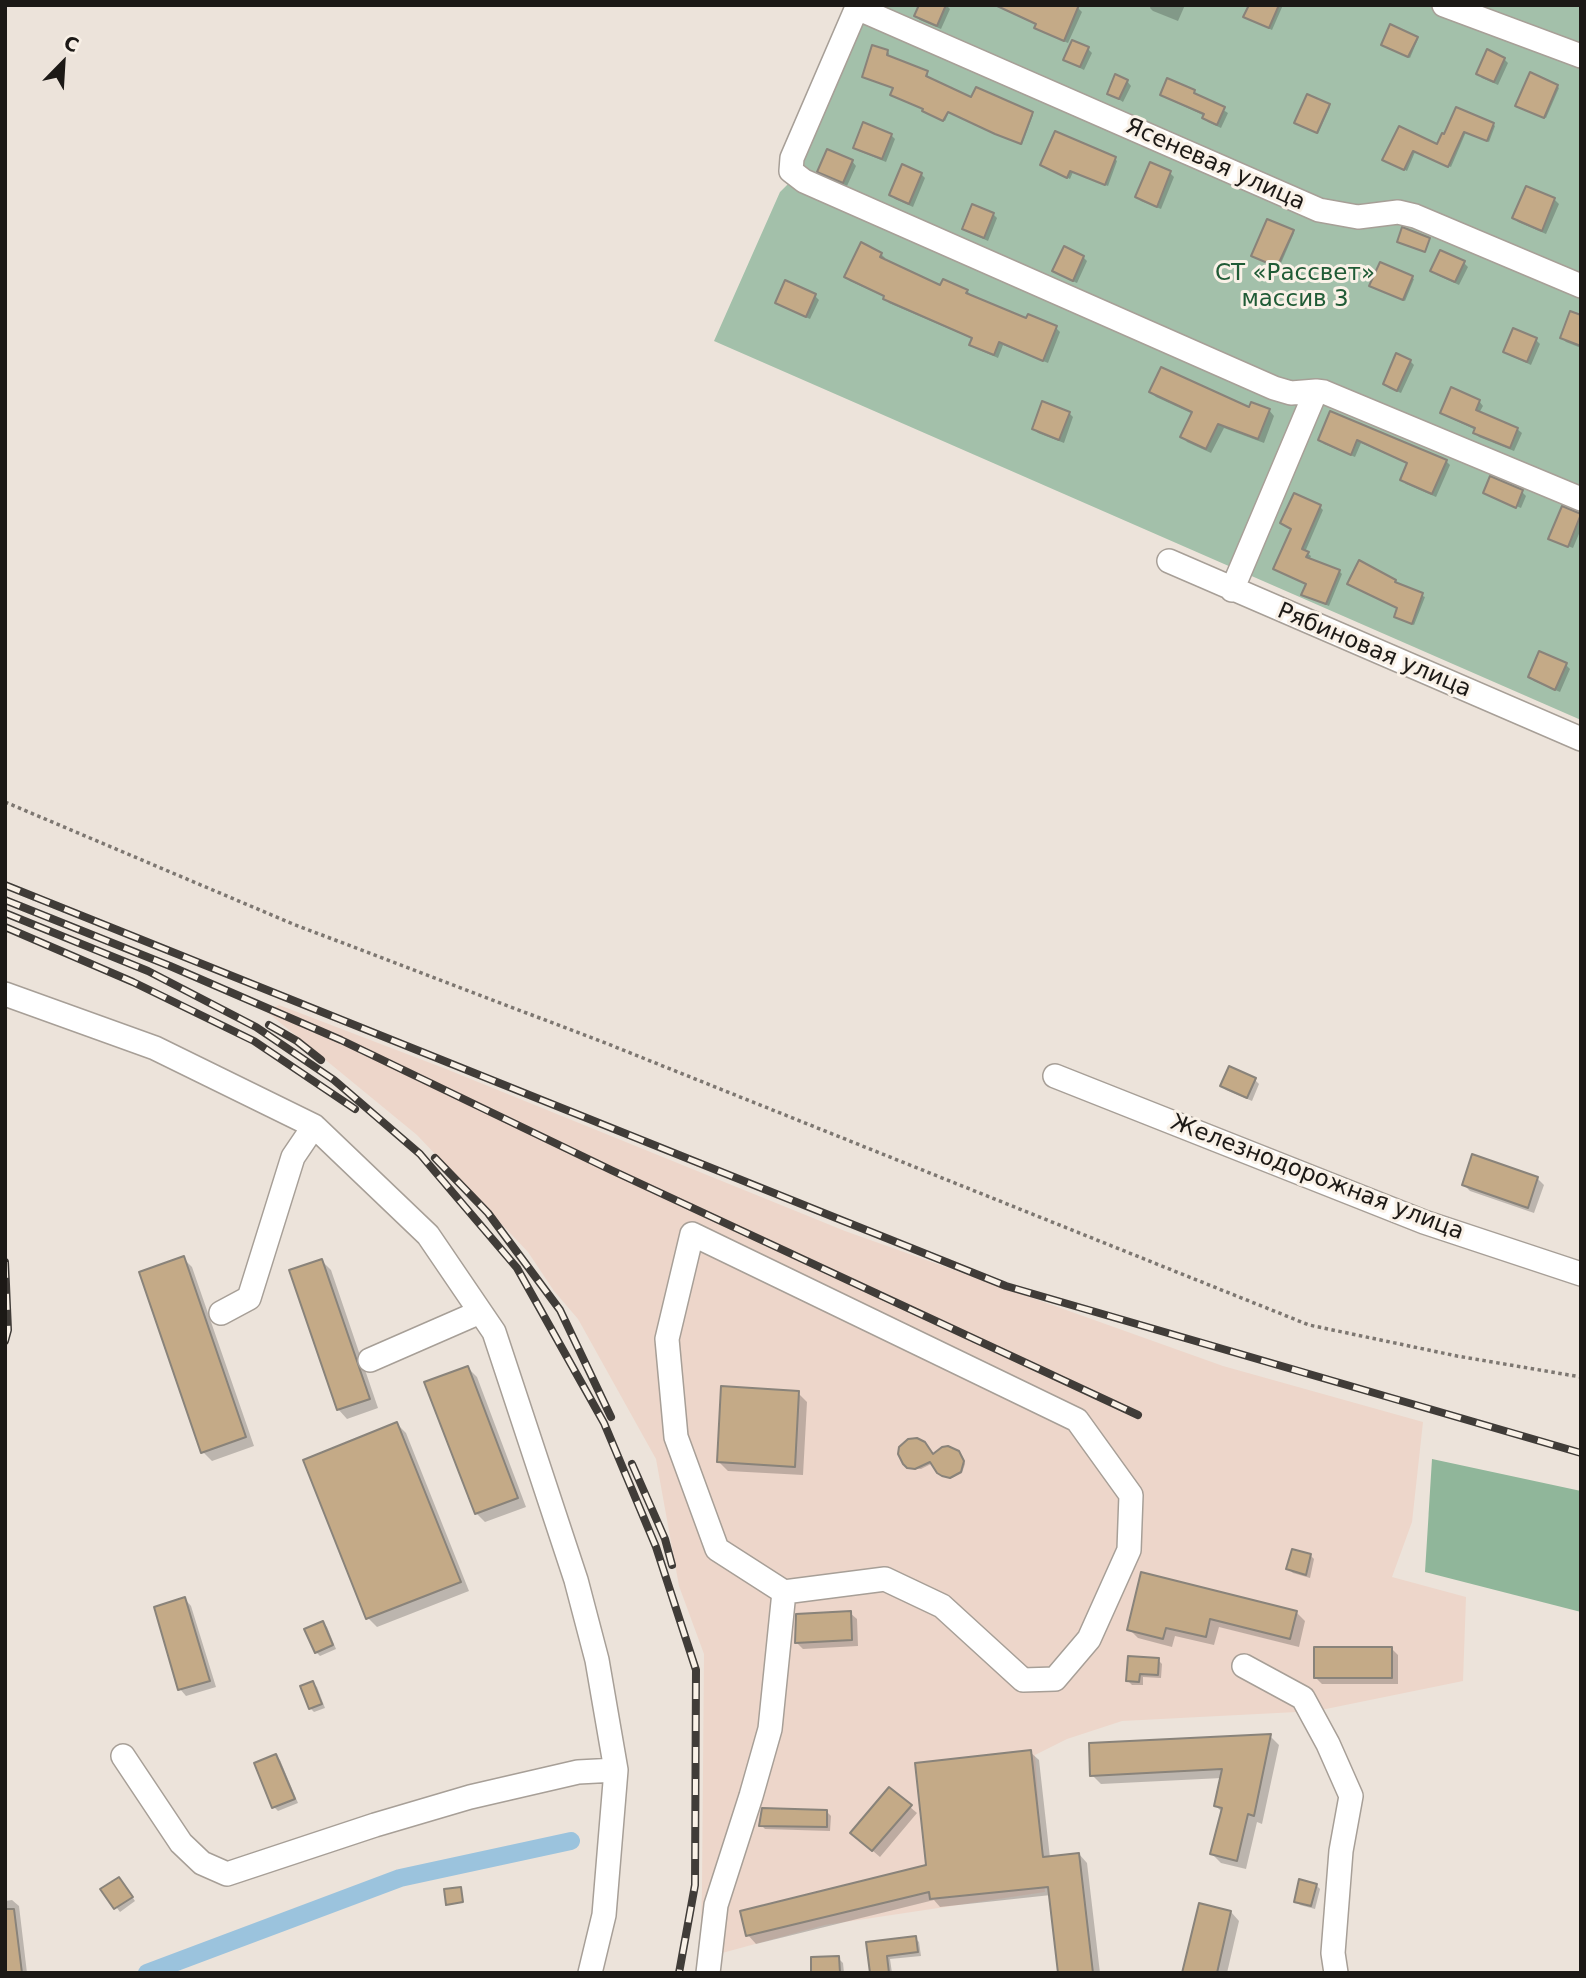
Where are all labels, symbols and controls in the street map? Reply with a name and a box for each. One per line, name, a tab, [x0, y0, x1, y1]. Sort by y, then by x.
north arrow	[28, 28, 98, 98]
text: С	[61, 31, 82, 57]
street label: Ясеневая улица	[1121, 113, 1309, 217]
park label: СТ «Рассвет» массив 3	[1215, 260, 1375, 314]
street label: Рябиновая улица	[1273, 598, 1475, 704]
street label: Железнодорожная улица	[1167, 1109, 1467, 1247]

